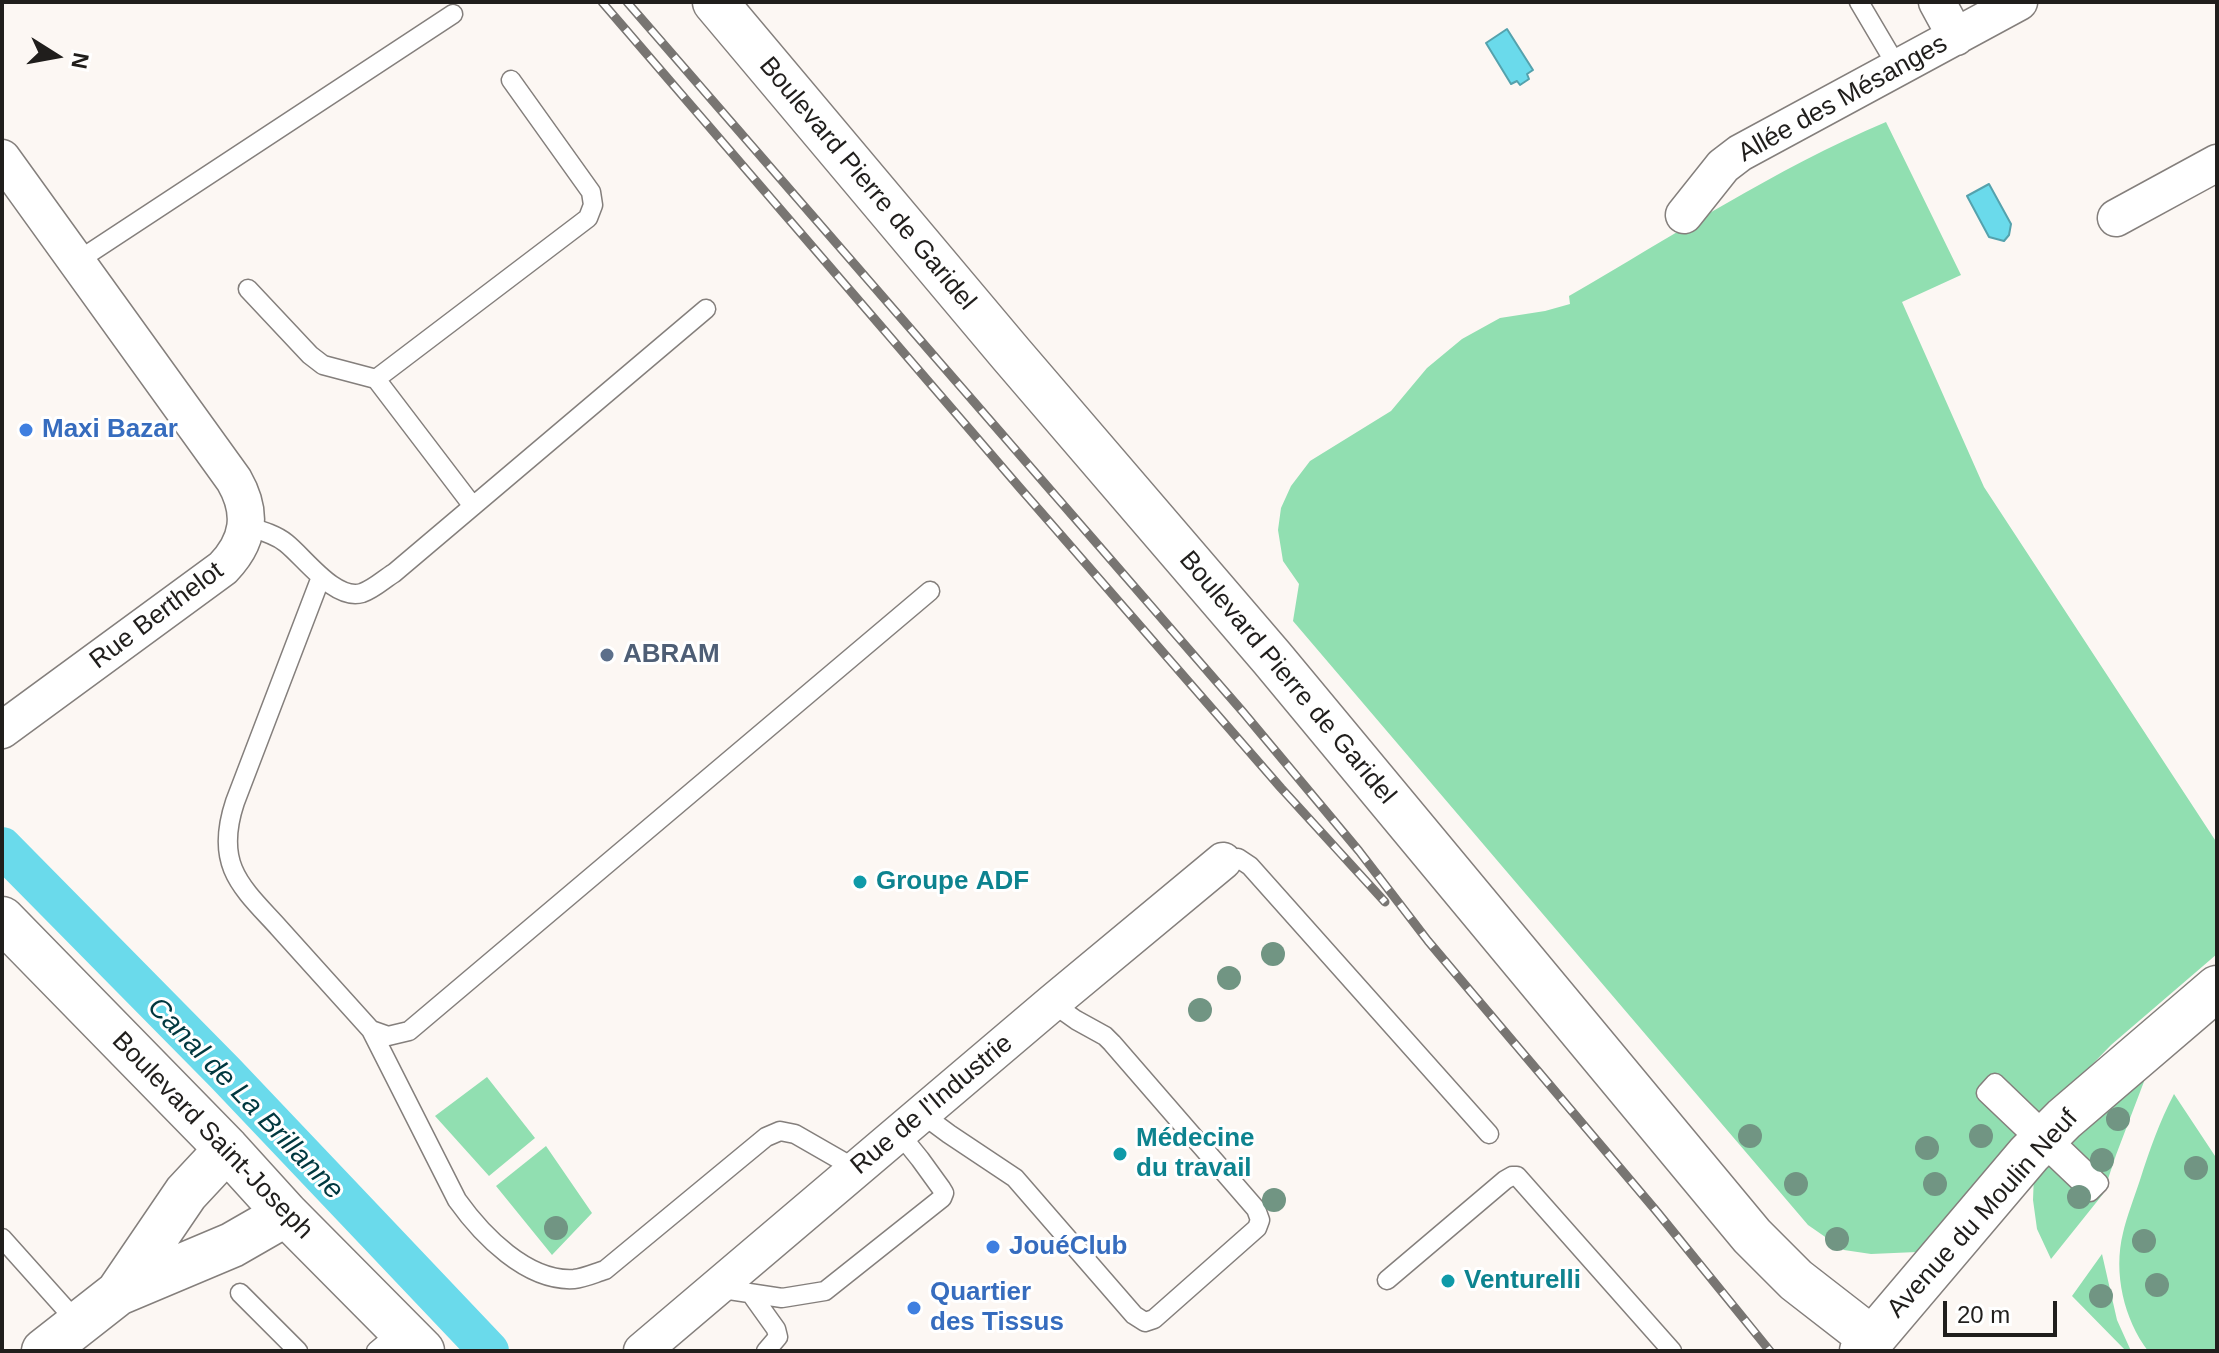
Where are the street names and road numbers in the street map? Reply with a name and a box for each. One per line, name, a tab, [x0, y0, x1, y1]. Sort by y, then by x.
street label: Allée des Mésanges	[1733, 29, 1953, 169]
street label: Boulevard Pierre de Garidel	[752, 51, 982, 317]
street label: Boulevard Pierre de Garidel	[1172, 545, 1402, 811]
street label: Rue Berthelot	[84, 556, 230, 676]
street label: Boulevard Saint-Joseph	[105, 1026, 319, 1246]
street label: Rue de l'Industrie	[845, 1028, 1019, 1182]
street label: Avenue du Moulin Neuf	[1881, 1103, 2085, 1325]

